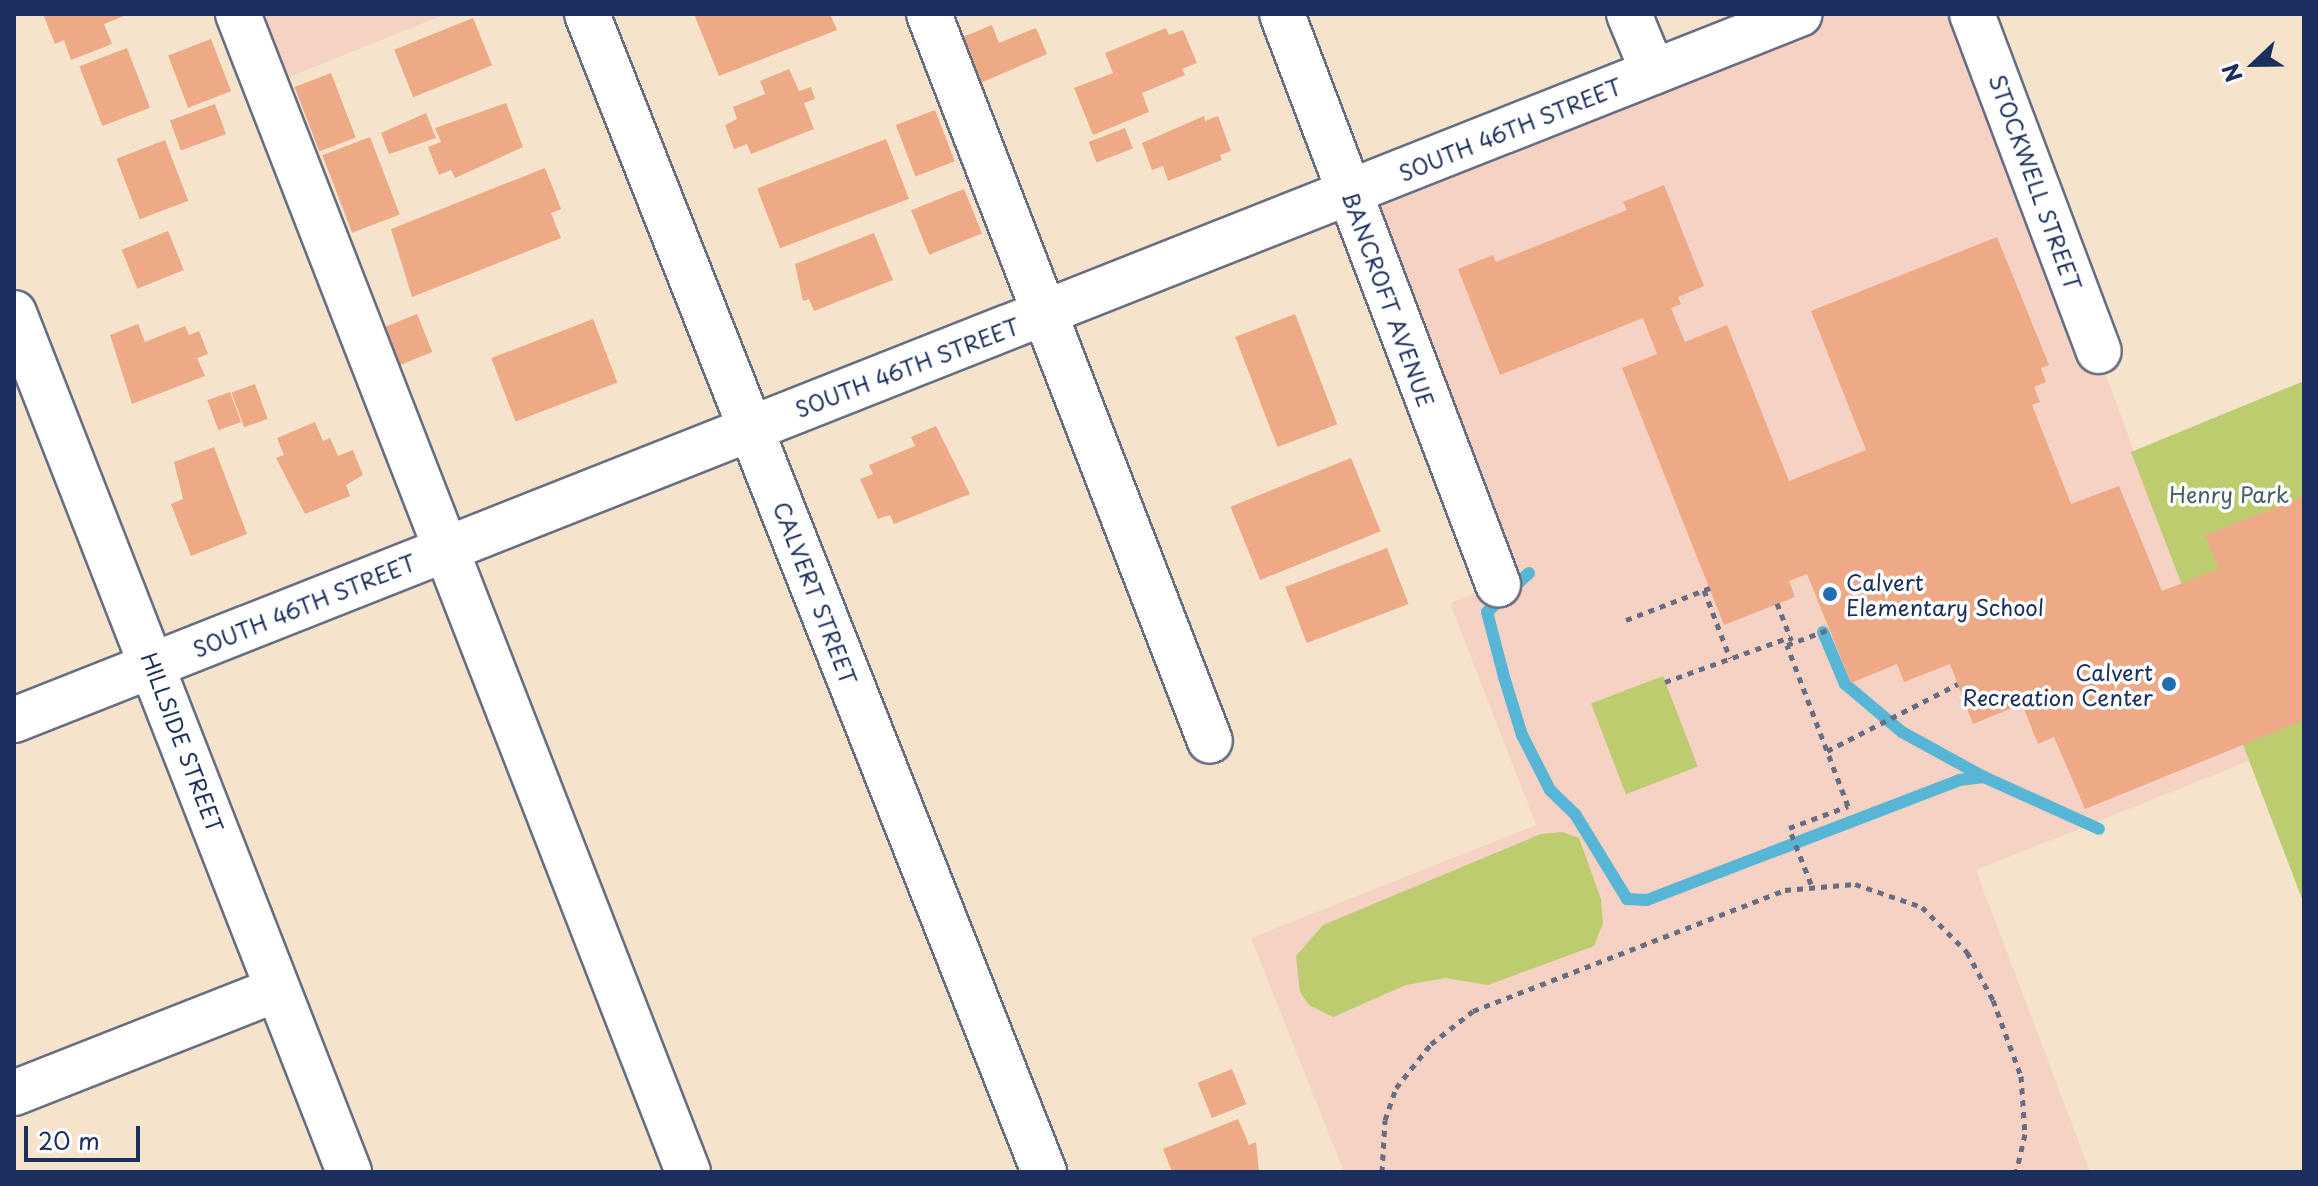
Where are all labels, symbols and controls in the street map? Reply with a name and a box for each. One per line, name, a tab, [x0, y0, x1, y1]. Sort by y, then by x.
north arrow	[2214, 24, 2294, 104]
text: N	[2213, 59, 2250, 87]
street label: STOCKWELL STREET	[1984, 69, 2088, 295]
street label: SOUTH 46TH STREET	[1394, 72, 1626, 186]
street label: BANCROFT AVENUE	[1338, 188, 1440, 410]
street label: SOUTH 46TH STREET	[790, 312, 1024, 422]
park label: Henry Park	[2169, 481, 2289, 507]
street label: CALVERT STREET	[768, 496, 864, 690]
street label: SOUTH 46TH STREET	[188, 548, 420, 662]
place label: Calvert Elementary School	[1846, 568, 2044, 620]
marker: Calvert Elementary School	[1821, 585, 1839, 603]
street label: HILLSIDE STREET	[136, 647, 230, 837]
place label: Calvert Recreation Center	[1961, 658, 2153, 710]
marker: Calvert Recreation Center	[2160, 675, 2178, 693]
scale bar	[28, 1110, 144, 1160]
text: 20 m	[38, 1122, 100, 1158]

